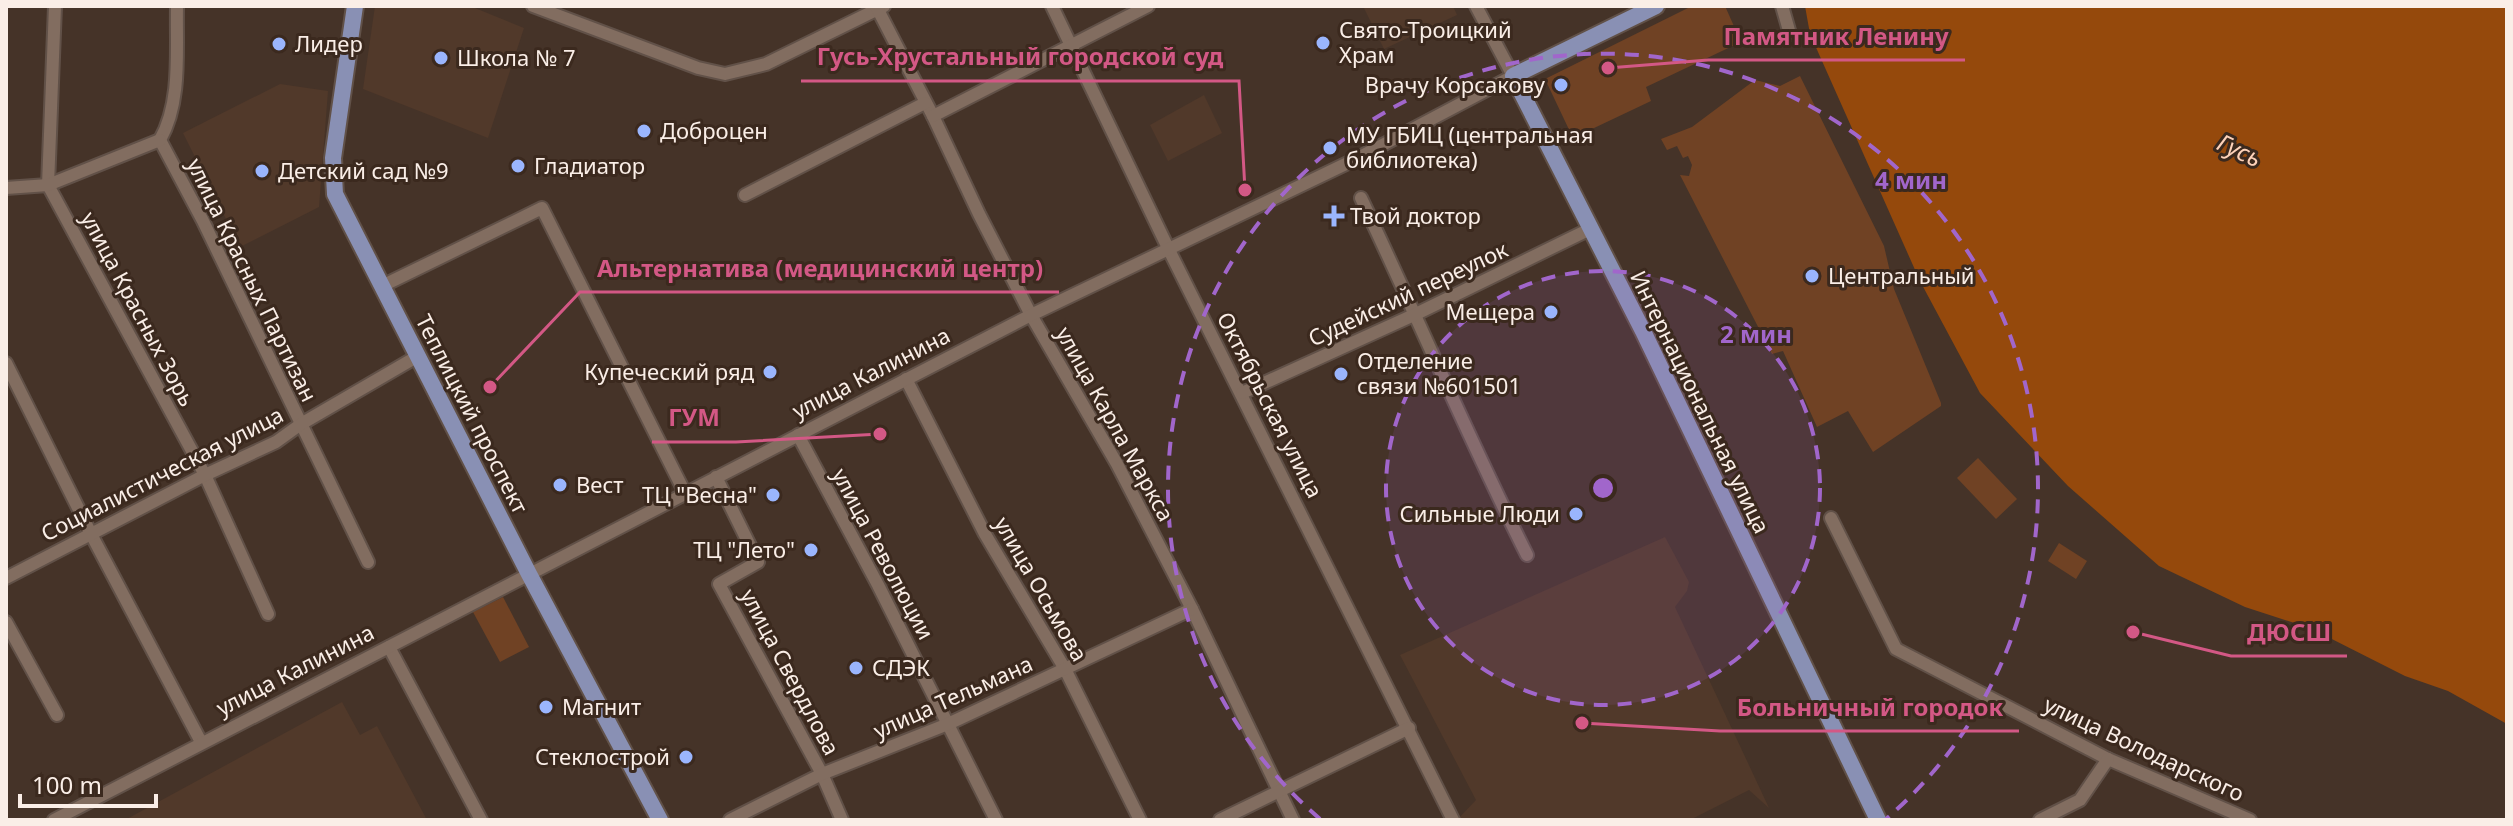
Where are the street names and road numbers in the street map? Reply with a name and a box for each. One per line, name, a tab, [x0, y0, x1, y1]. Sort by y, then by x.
street label: улица Красных Партизан	[181, 153, 325, 406]
street label: улица Красных Зорь	[75, 206, 203, 411]
street label: Судейский переулок	[1303, 234, 1513, 353]
street label: Интернациональная улица	[1624, 265, 1778, 538]
street label: Октябрьская улица	[1211, 306, 1331, 503]
street label: Теплицкий проспект	[410, 309, 536, 518]
street label: улица Калинина	[787, 319, 955, 425]
street label: улица Карла Маркса	[1050, 321, 1182, 526]
street label: Социалистическая улица	[35, 399, 288, 547]
street label: улица Революции	[826, 463, 942, 644]
street label: улица Осьмова	[988, 511, 1095, 666]
street label: улица Свердлова	[734, 583, 847, 760]
street label: улица Калинина	[211, 616, 379, 722]
street label: улица Тельмана	[868, 648, 1037, 745]
street label: улица Володарского	[2039, 688, 2249, 808]

